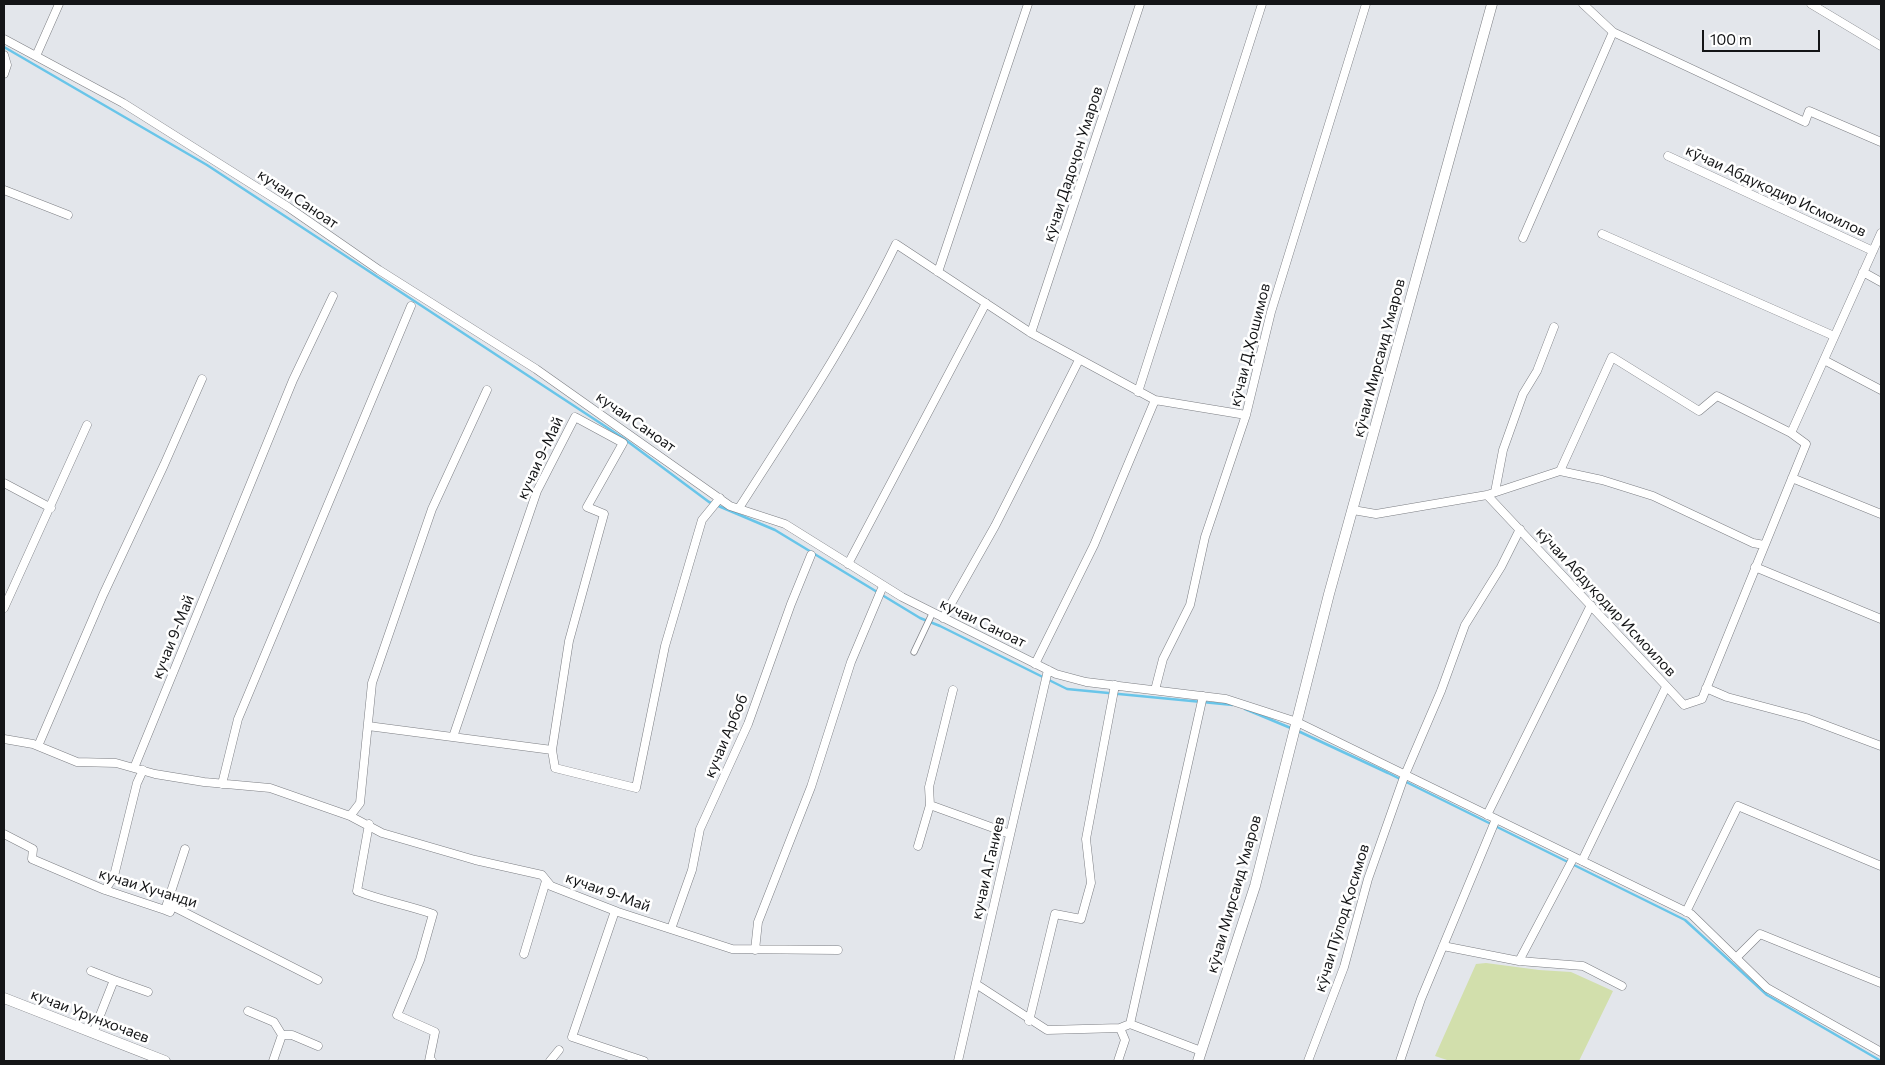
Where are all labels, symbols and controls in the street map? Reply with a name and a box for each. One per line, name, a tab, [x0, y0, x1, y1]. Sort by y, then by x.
scale bar	[1705, 20, 1822, 52]
text: 100 m	[1710, 30, 1752, 48]
street label: кӯчаи Дадоҷон Умаров	[1039, 84, 1107, 244]
street label: кӯчаи Абдуқодир Исмоилов	[1683, 141, 1869, 241]
street label: кучаи Саноат	[254, 165, 342, 233]
street label: кӯчаи Мирсаид Умаров	[1349, 277, 1409, 439]
street label: кӯчаи Д.Ҳошимов	[1226, 281, 1274, 409]
street label: кучаи Саноат	[593, 388, 679, 456]
street label: кучаи 9-Май	[513, 414, 567, 502]
street label: кӯчаи Абдуқодир Исмоилов	[1532, 524, 1680, 680]
street label: кучаи 9-Май	[148, 592, 198, 682]
street label: кучаи Саноат	[937, 594, 1029, 652]
street label: кучаи Арбоб	[700, 691, 752, 781]
street label: кӯчаи Мирсаид Умаров	[1203, 813, 1265, 975]
street label: кучаи А.Ганиев	[967, 815, 1009, 921]
street label: кӯчаи Пӯлод Қосимов	[1311, 842, 1373, 994]
street label: кучаи Хучанди	[97, 864, 199, 912]
street label: кучаи 9-Май	[563, 868, 653, 916]
street label: кучаи Урунхочаев	[28, 985, 152, 1047]

